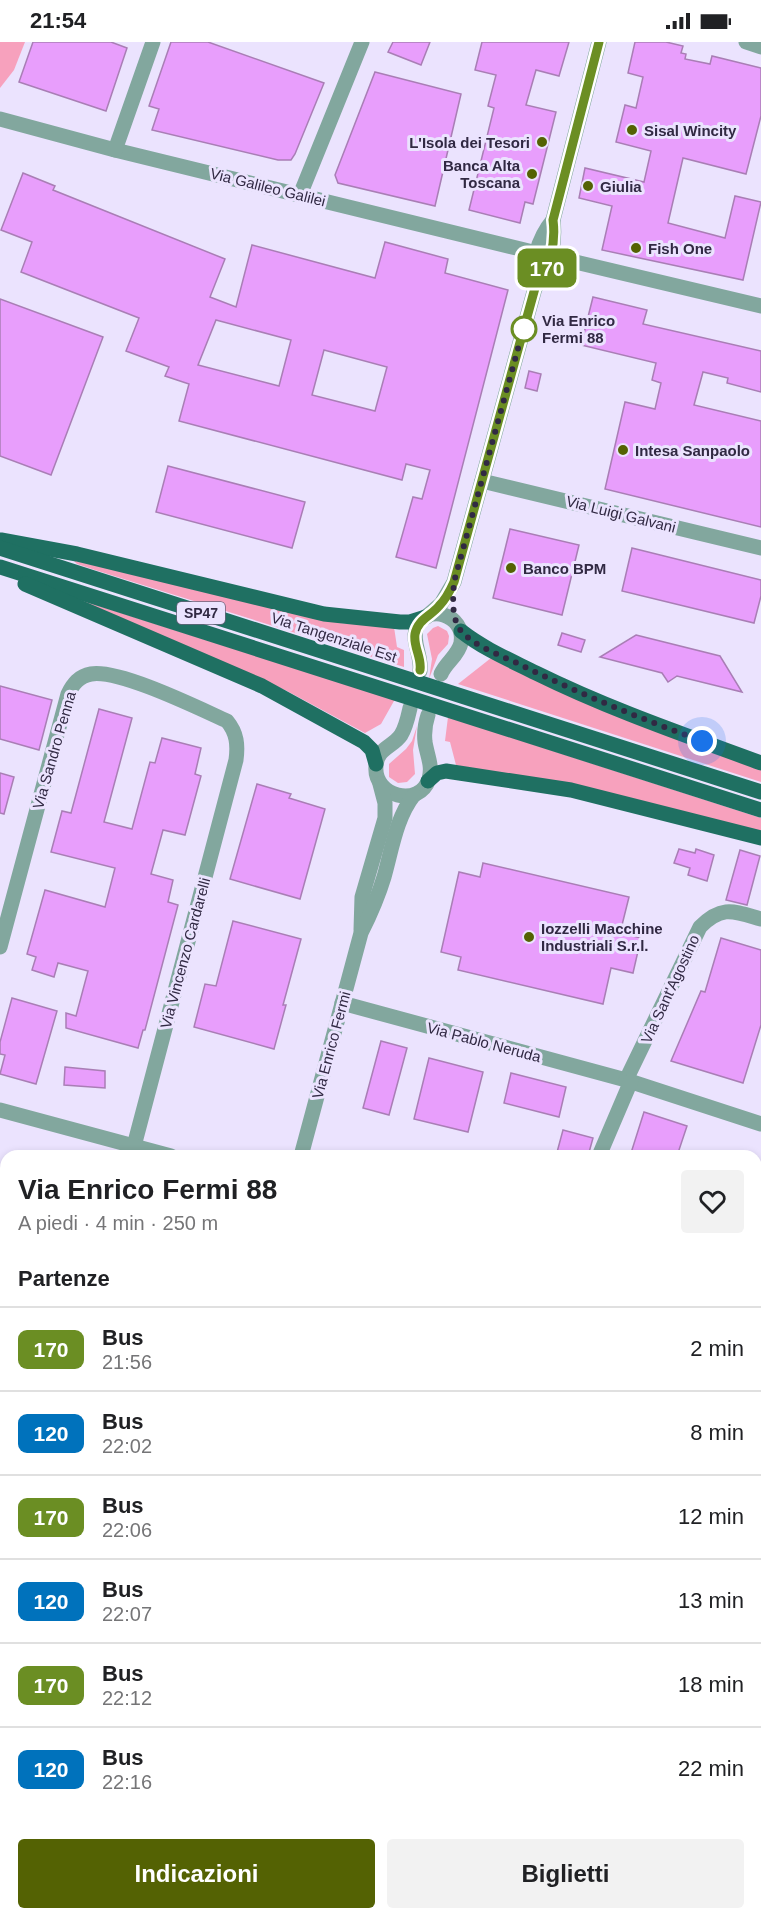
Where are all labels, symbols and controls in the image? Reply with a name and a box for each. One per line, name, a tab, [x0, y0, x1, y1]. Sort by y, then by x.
text: 21:54	[30, 8, 86, 33]
place label: Sisal Wincity	[644, 122, 737, 139]
marker: Sisal Wincity	[625, 123, 639, 137]
place label: L'Isola dei Tesori	[409, 134, 530, 151]
marker: L'Isola dei Tesori	[535, 135, 549, 149]
place label: Banca Alta Toscana	[443, 157, 521, 191]
street label: Via Galileo Galilei	[209, 164, 327, 210]
marker: Banca Alta Toscana	[525, 167, 539, 181]
place label: Giulia	[600, 178, 642, 195]
marker: Giulia	[581, 179, 595, 193]
place label: Fish One	[648, 240, 712, 257]
marker: Fish One	[629, 241, 643, 255]
line badge: 170	[512, 248, 582, 288]
text: 170	[529, 257, 565, 280]
place label: Via Enrico Fermi 88	[542, 312, 615, 346]
marker: Via Enrico Fermi 88	[511, 316, 537, 342]
place label: Intesa Sanpaolo	[635, 442, 750, 459]
marker: Intesa Sanpaolo	[616, 443, 630, 457]
street label: Via Luigi Galvani	[564, 492, 678, 536]
place label: Banco BPM	[523, 560, 606, 577]
marker: Banco BPM	[504, 561, 518, 575]
road number: SP47	[177, 602, 225, 624]
street label: Via Tangenziale Est	[269, 609, 400, 666]
street label: Via Sandro Penna	[29, 689, 79, 811]
your location	[687, 726, 717, 756]
street label: Via Vincenzo Cardarelli	[157, 876, 213, 1030]
place label: Iozzelli Macchine Industriali S.r.l.	[541, 920, 663, 954]
marker: Iozzelli Macchine Industriali S.r.l.	[522, 930, 536, 944]
street label: Via Sant'Agostino	[637, 932, 703, 1046]
street label: Via Enrico Fermi	[308, 989, 354, 1101]
street label: Via Pablo Neruda	[425, 1019, 543, 1066]
button: heart	[681, 1170, 744, 1233]
text: Via Enrico Fermi 88	[18, 1174, 277, 1205]
text: A piedi · 4 min · 250 m	[18, 1212, 218, 1234]
text: Partenze	[18, 1266, 110, 1291]
text: Bus	[102, 1325, 144, 1350]
text: 2 min	[690, 1336, 744, 1361]
text: 170	[33, 1338, 69, 1361]
text: 21:56	[102, 1351, 152, 1373]
text: Bus	[102, 1409, 144, 1434]
text: 8 min	[690, 1420, 744, 1445]
text: 120	[33, 1422, 69, 1445]
text: 22:02	[102, 1435, 152, 1457]
text: Bus	[102, 1493, 144, 1518]
text: 12 min	[678, 1504, 744, 1529]
text: 170	[33, 1506, 69, 1529]
text: 22:06	[102, 1519, 152, 1541]
text: Bus	[102, 1577, 144, 1602]
text: 13 min	[678, 1588, 744, 1613]
text: 120	[33, 1590, 69, 1613]
text: 22:07	[102, 1603, 152, 1625]
text: Bus	[102, 1661, 144, 1686]
text: 18 min	[678, 1672, 744, 1697]
text: 170	[33, 1674, 69, 1697]
text: 22:12	[102, 1687, 152, 1709]
text: Bus	[102, 1745, 144, 1770]
text: 22 min	[678, 1756, 744, 1781]
text: 120	[33, 1758, 69, 1781]
text: 22:16	[102, 1771, 152, 1793]
button: Indicazioni	[18, 1839, 375, 1908]
button: Biglietti	[387, 1839, 744, 1908]

